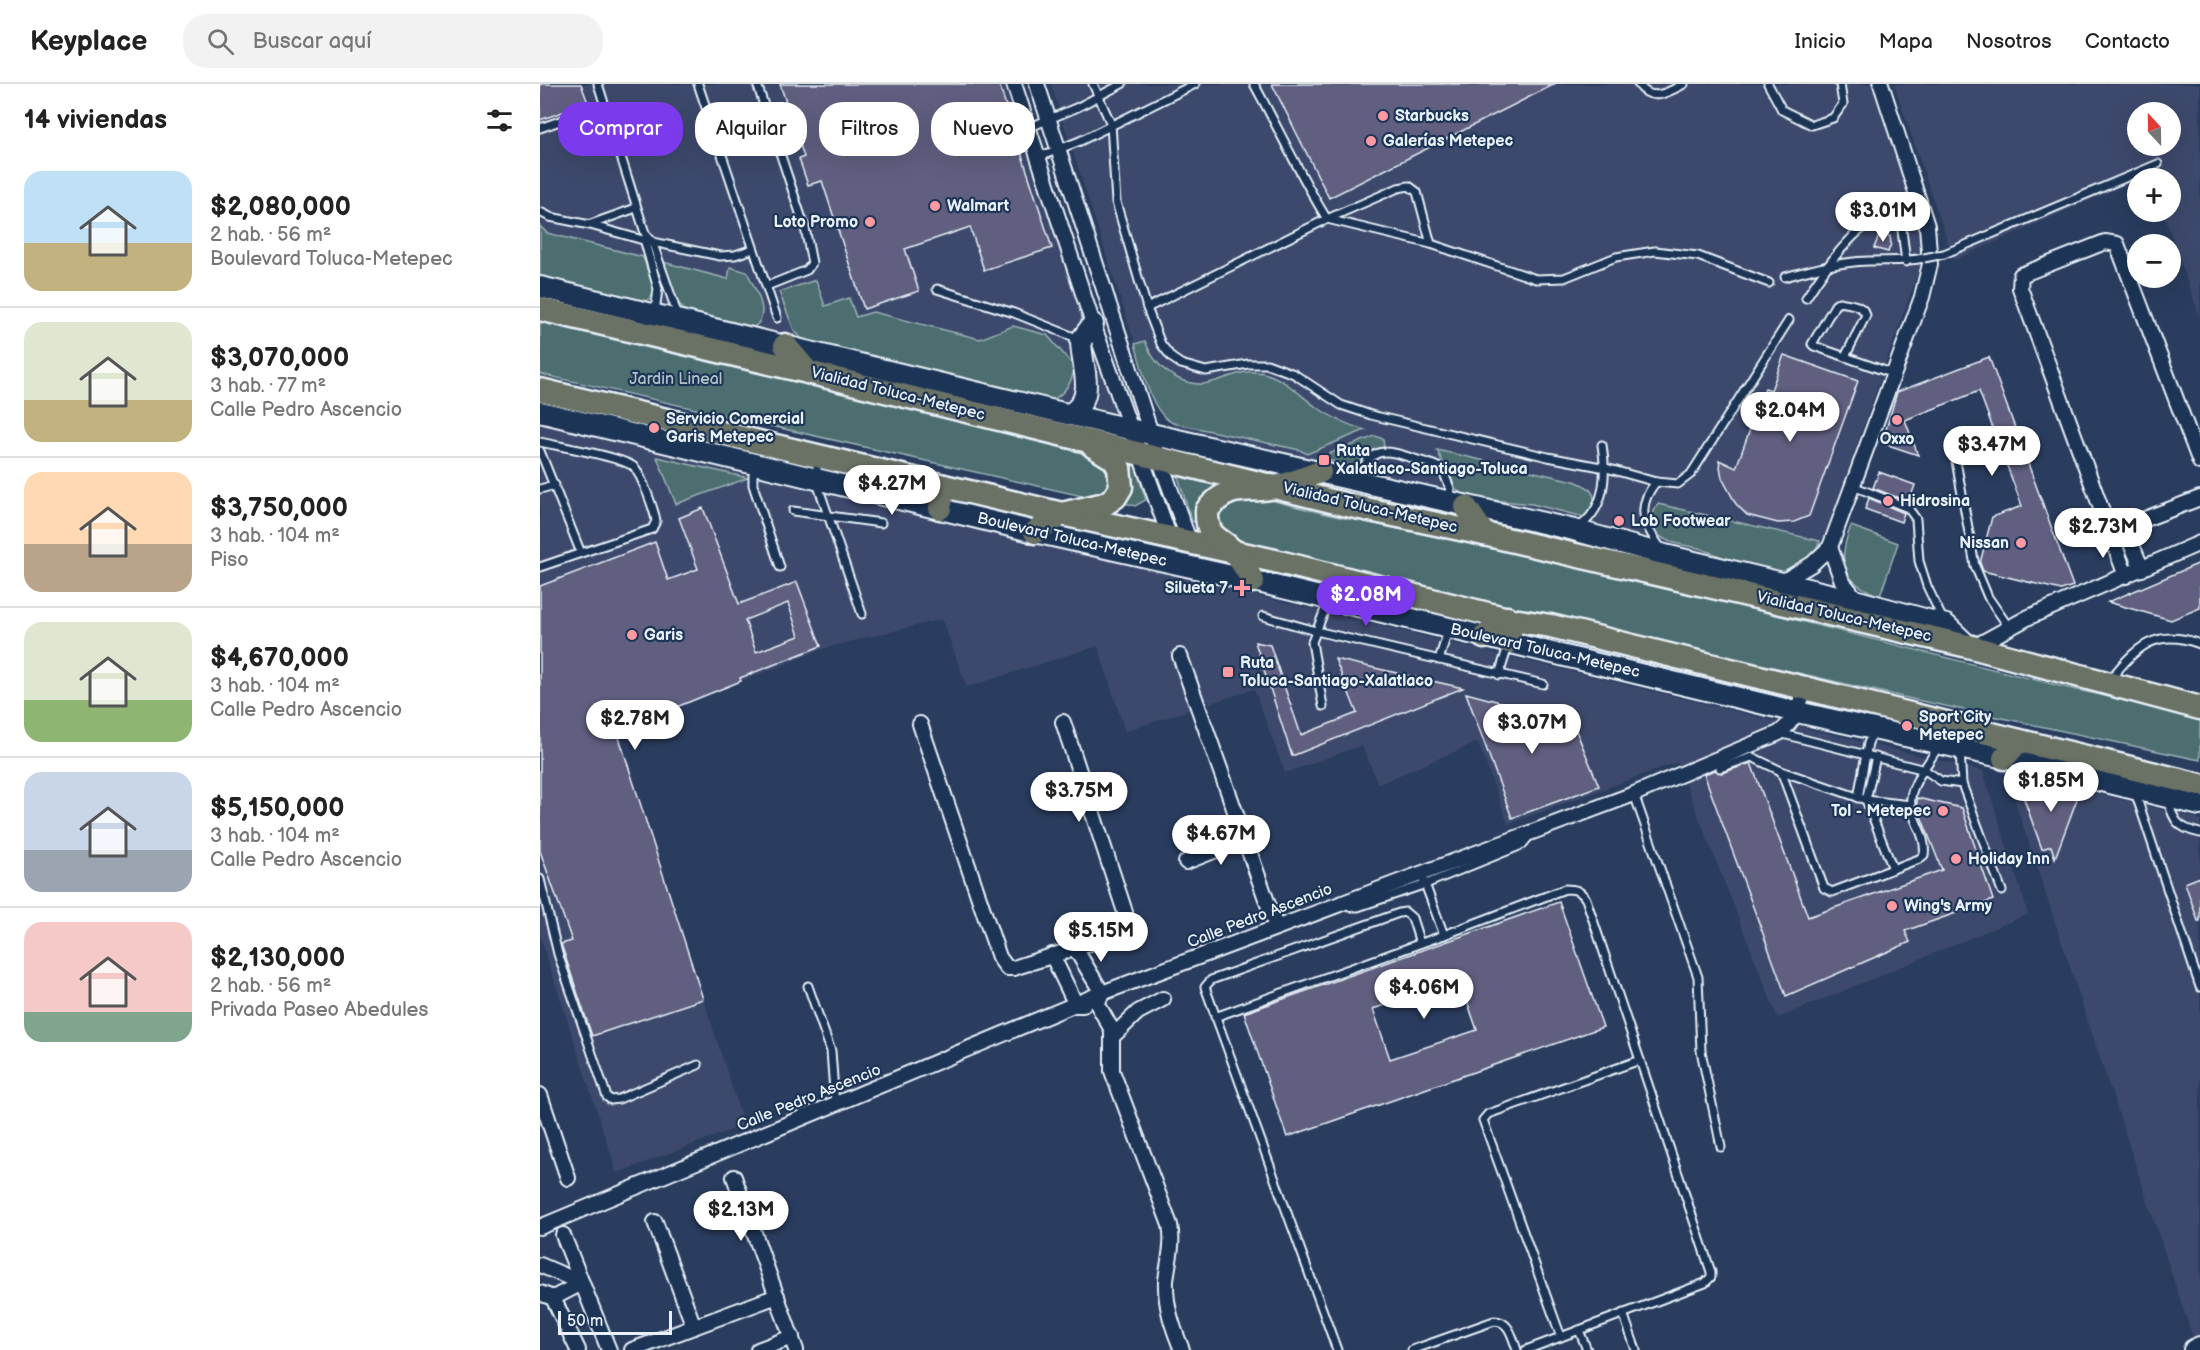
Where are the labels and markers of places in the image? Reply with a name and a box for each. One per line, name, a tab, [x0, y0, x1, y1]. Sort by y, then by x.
place label: Starbucks	[1395, 107, 1469, 126]
marker: Starbucks	[1376, 109, 1390, 123]
place label: Galerías Metepec	[1383, 132, 1514, 151]
marker: Galerías Metepec	[1364, 134, 1378, 148]
pin: $3.01M	[1834, 192, 1932, 243]
place label: Walmart	[947, 197, 1010, 216]
marker: Walmart	[928, 199, 942, 213]
place label: Loto Promo	[773, 213, 858, 232]
marker: Loto Promo	[863, 215, 877, 229]
pin: $2.04M	[1741, 392, 1839, 443]
place label: Servicio Comercial Garis Metepec	[666, 410, 804, 447]
marker: Oxxo	[1890, 413, 1904, 427]
marker: Servicio Comercial Garis Metepec	[647, 421, 661, 435]
pin: $3.47M	[1943, 426, 2041, 477]
place label: Oxxo	[1880, 430, 1914, 449]
place label: Ruta Xalatlaco-Santiago-Toluca	[1336, 442, 1528, 479]
marker: Ruta Xalatlaco-Santiago-Toluca	[1317, 453, 1331, 467]
pin: $4.27M	[843, 465, 941, 516]
place label: Hidrosina	[1900, 492, 1970, 511]
marker: Hidrosina	[1881, 494, 1895, 508]
pin: $2.73M	[2054, 508, 2152, 559]
place label: Lob Footwear	[1631, 512, 1731, 531]
marker: Lob Footwear	[1612, 514, 1626, 528]
place label: Nissan	[1959, 534, 2009, 553]
marker: Nissan	[2014, 536, 2028, 550]
pin: $2.08M	[1317, 576, 1415, 627]
place label: Silueta 7	[1165, 579, 1228, 598]
marker: Silueta 7	[1233, 579, 1251, 597]
place label: Garis	[644, 626, 683, 645]
marker: Garis	[625, 628, 639, 642]
place label: Ruta Toluca-Santiago-Xalatlaco	[1240, 654, 1433, 691]
marker: Ruta Toluca-Santiago-Xalatlaco	[1221, 665, 1235, 679]
pin: $2.78M	[586, 700, 684, 751]
pin: $3.07M	[1483, 704, 1581, 755]
place label: Sport City Metepec	[1919, 708, 1992, 745]
marker: Sport City Metepec	[1900, 719, 1914, 733]
pin: $1.85M	[2002, 762, 2100, 813]
pin: $3.75M	[1030, 772, 1128, 823]
place label: Tol - Metepec	[1831, 802, 1931, 821]
marker: Tol - Metepec	[1936, 804, 1950, 818]
pin: $4.67M	[1172, 815, 1270, 866]
place label: Holiday Inn	[1968, 850, 2050, 869]
marker: Holiday Inn	[1949, 852, 1963, 866]
place label: Wing's Army	[1904, 897, 1993, 916]
marker: Wing's Army	[1885, 899, 1899, 913]
pin: $5.15M	[1052, 912, 1150, 963]
pin: $4.06M	[1375, 969, 1473, 1020]
pin: $2.13M	[692, 1191, 790, 1242]

